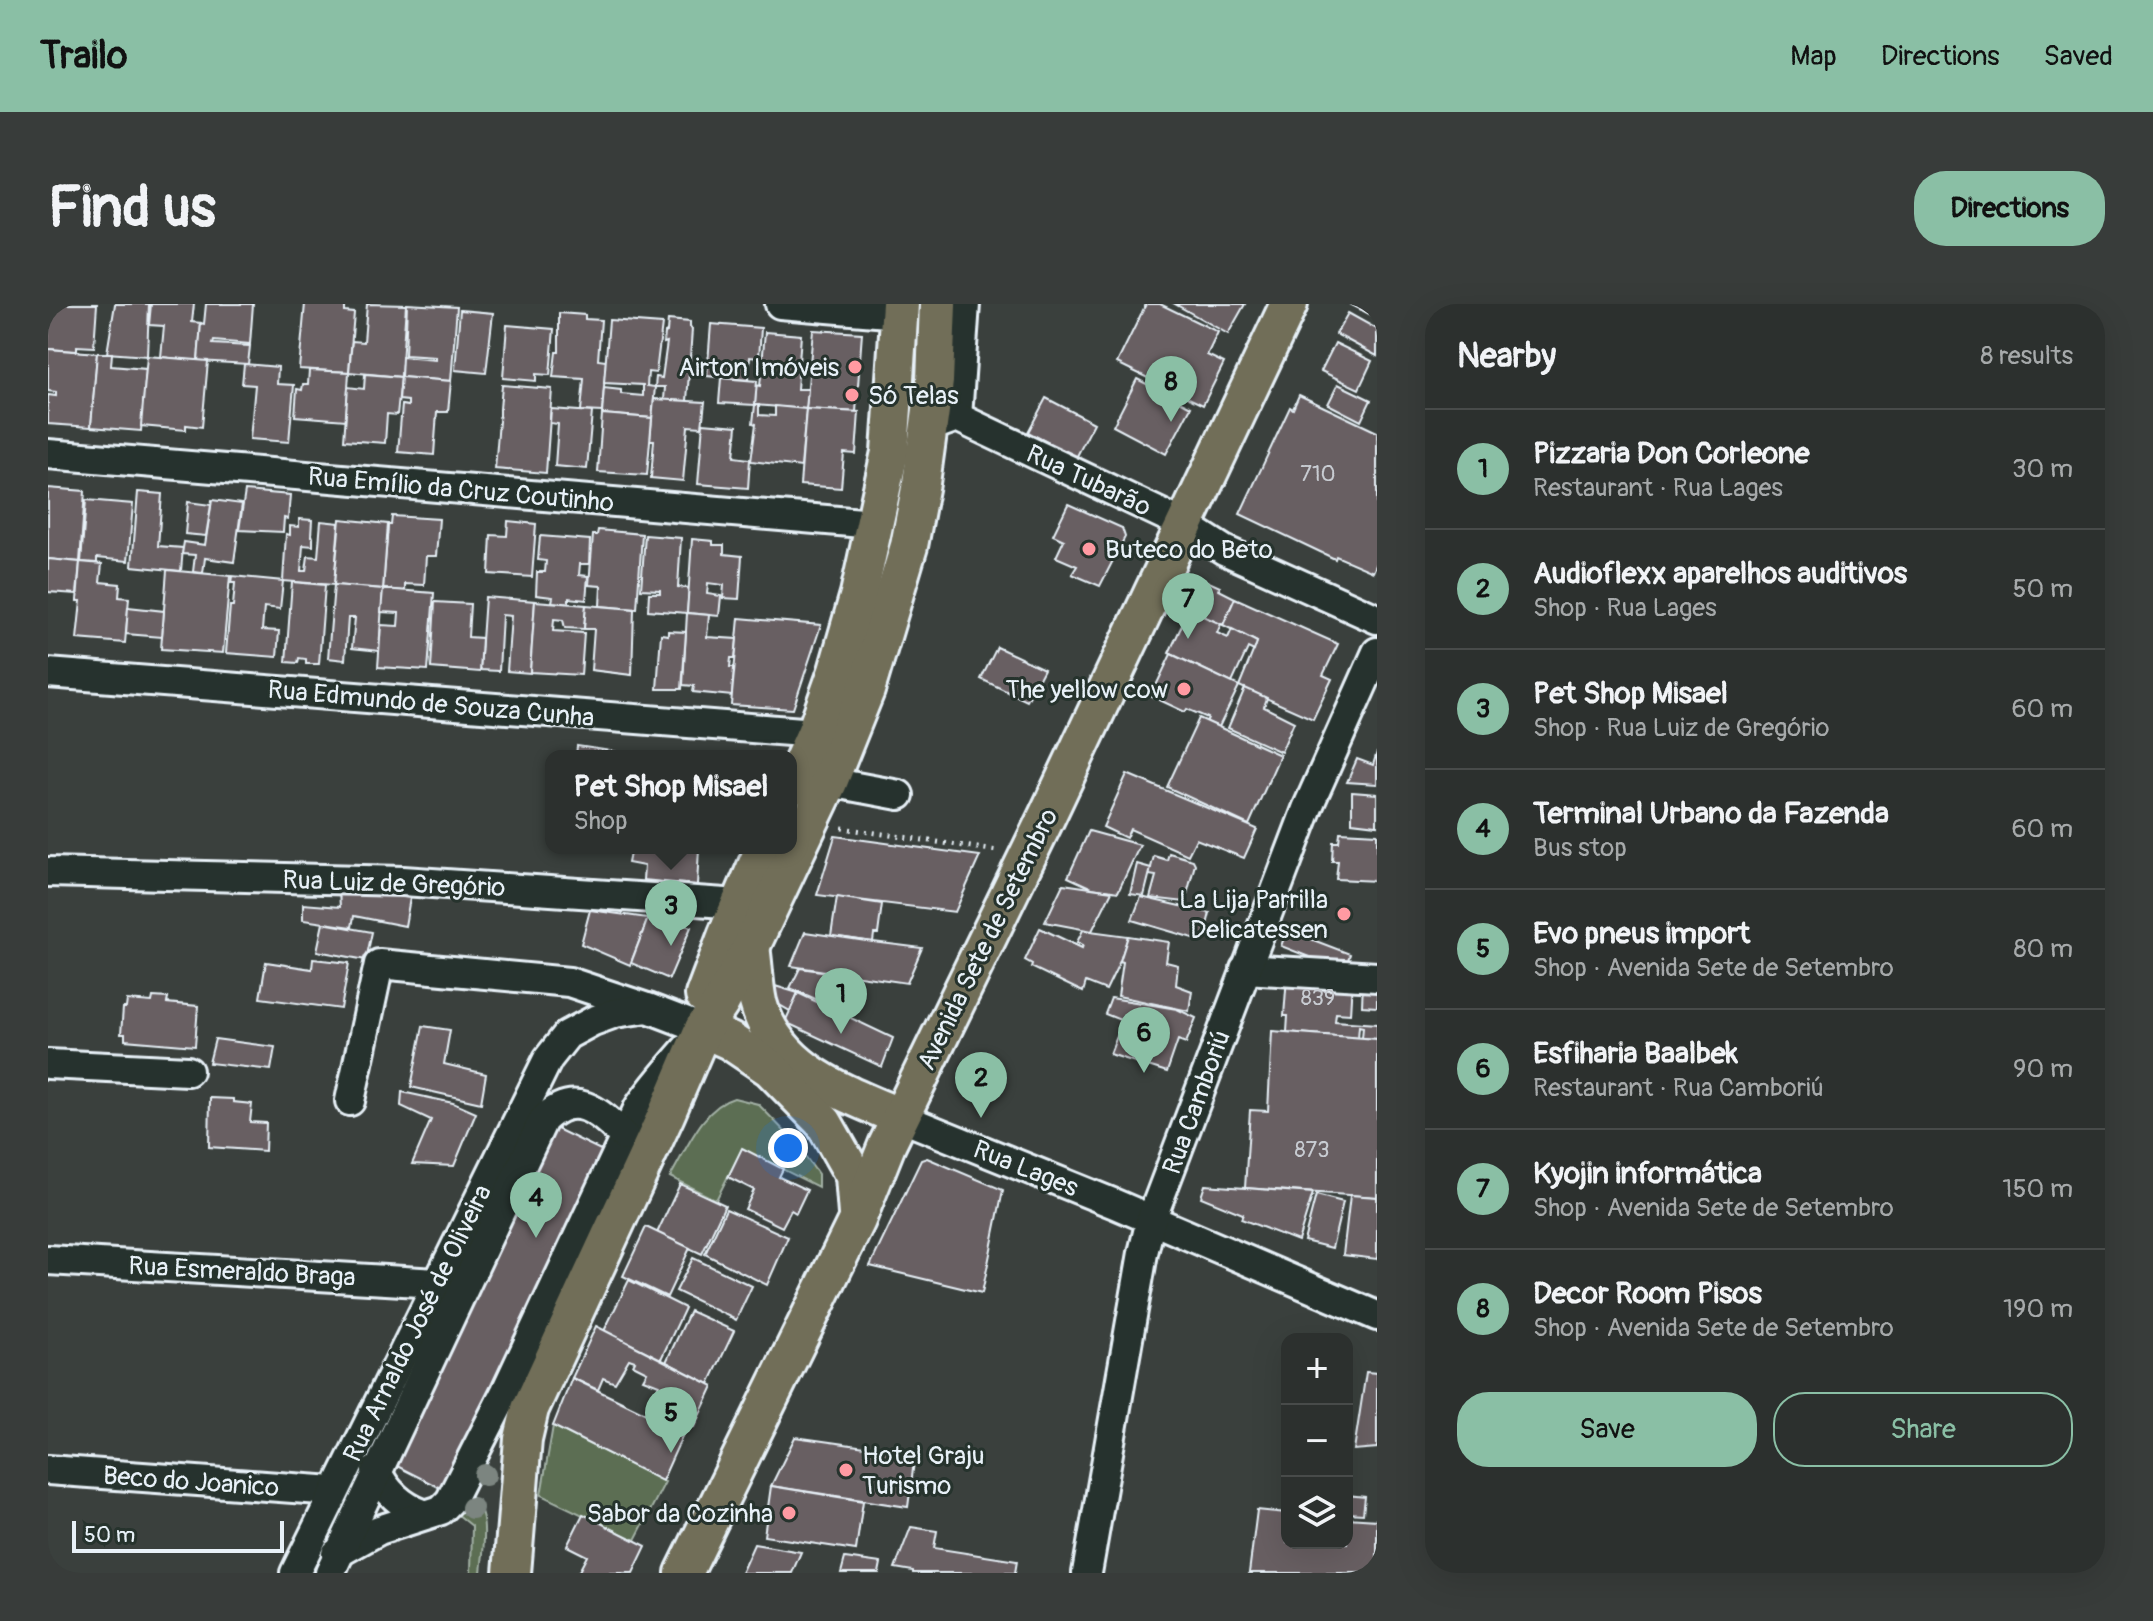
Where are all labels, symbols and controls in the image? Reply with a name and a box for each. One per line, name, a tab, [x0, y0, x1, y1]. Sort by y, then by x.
text: Trailo	[40, 32, 127, 80]
text: Map	[1790, 39, 1837, 74]
text: Directions	[1881, 39, 2000, 74]
text: Saved	[2044, 39, 2113, 74]
button: Directions	[1914, 171, 2105, 246]
text: Find us	[48, 174, 216, 243]
text: Nearby	[1457, 335, 1556, 378]
text: 8 results	[1980, 340, 2073, 372]
place label: Airton Imóveis	[678, 352, 839, 384]
pin: 8	[1145, 356, 1197, 422]
marker: Airton Imóveis	[846, 358, 864, 376]
place label: Só Telas	[868, 380, 959, 412]
marker: Só Telas	[843, 386, 861, 404]
text: Pizzaria Don Corleone	[1533, 435, 1810, 472]
street label: Rua Tubarão	[1021, 438, 1156, 524]
text: 1	[1478, 453, 1488, 485]
text: 30 m	[2012, 453, 2073, 485]
house number: 710	[1300, 460, 1336, 488]
street label: Rua Emílio da Cruz Coutinho	[307, 461, 615, 519]
text: Restaurant · Rua Lages	[1533, 472, 1783, 504]
place label: Buteco do Beto	[1105, 534, 1273, 566]
marker: Buteco do Beto	[1080, 540, 1098, 558]
text: Audioflexx aparelhos auditivos	[1533, 555, 1907, 592]
pin: 7	[1162, 573, 1214, 639]
text: 2	[1476, 573, 1490, 605]
text: 50 m	[2012, 573, 2073, 605]
text: Shop · Rua Lages	[1533, 592, 1717, 624]
street label: Rua Edmundo de Souza Cunha	[266, 674, 596, 734]
place label: The yellow cow	[1005, 674, 1168, 706]
text: Pet Shop Misael	[1533, 675, 1728, 712]
marker: The yellow cow	[1175, 680, 1193, 698]
text: 3	[1476, 693, 1490, 725]
text: 60 m	[2011, 693, 2073, 725]
text: Shop · Rua Luiz de Gregório	[1533, 712, 1829, 744]
popup	[545, 750, 797, 854]
text: Pet Shop Misael	[574, 768, 768, 805]
text: Terminal Urbano da Fazenda	[1533, 795, 1889, 832]
street label: Avenida Sete de Setembro	[911, 803, 1065, 1075]
text: Shop	[574, 805, 627, 837]
text: 4	[1475, 813, 1491, 845]
text: 60 m	[2011, 813, 2073, 845]
text: Bus stop	[1533, 832, 1627, 864]
street label: Rua Luiz de Gregório	[282, 864, 506, 904]
pin: 3	[645, 880, 697, 946]
place label: La Lija Parrilla Delicatessen	[1179, 884, 1328, 946]
marker: La Lija Parrilla Delicatessen	[1335, 905, 1353, 923]
text: Evo pneus import	[1533, 915, 1750, 952]
text: 5	[1476, 933, 1490, 965]
text: 80 m	[2013, 933, 2073, 965]
text: Shop · Avenida Sete de Setembro	[1533, 952, 1894, 984]
pin: 1	[815, 968, 867, 1034]
house number: 839	[1301, 984, 1335, 1012]
pin: 6	[1118, 1007, 1170, 1073]
street label: Rua Camboriú	[1156, 1026, 1238, 1179]
text: Esfiharia Baalbek	[1533, 1035, 1738, 1072]
pin: 2	[955, 1052, 1007, 1118]
text: 6	[1475, 1053, 1491, 1085]
text: 90 m	[2013, 1053, 2073, 1085]
text: Restaurant · Rua Camboriú	[1533, 1072, 1824, 1104]
your location	[768, 1128, 808, 1168]
street label: Rua Lages	[969, 1133, 1083, 1205]
house number: 873	[1294, 1136, 1330, 1164]
text: Kyojin informática	[1533, 1155, 1762, 1192]
pin: 4	[510, 1172, 562, 1238]
text: 7	[1476, 1173, 1490, 1205]
text: 150 m	[2002, 1173, 2073, 1205]
street label: Rua Arnaldo José de Oliveira	[337, 1180, 499, 1467]
text: Shop · Avenida Sete de Setembro	[1533, 1192, 1894, 1224]
street label: Rua Esmeraldo Braga	[127, 1250, 356, 1294]
text: Decor Room Pisos	[1533, 1275, 1762, 1312]
text: 8	[1476, 1293, 1490, 1325]
text: 190 m	[2003, 1293, 2073, 1325]
text: Shop · Avenida Sete de Setembro	[1533, 1312, 1894, 1344]
map controls	[1281, 1333, 1353, 1549]
button: +	[1281, 1333, 1353, 1405]
pin: 5	[645, 1387, 697, 1453]
button: Save	[1457, 1392, 1757, 1467]
button: Share	[1773, 1392, 2073, 1467]
button: −	[1281, 1405, 1353, 1477]
place label: Hotel Graju Turismo	[862, 1440, 985, 1502]
street label: Beco do Joanico	[102, 1460, 280, 1504]
marker: Hotel Graju Turismo	[837, 1461, 855, 1479]
button: layers	[1281, 1477, 1353, 1549]
place label: Sabor da Cozinha	[587, 1498, 773, 1530]
marker: Sabor da Cozinha	[780, 1504, 798, 1522]
scale bar	[72, 1517, 284, 1553]
text: 50 m	[84, 1521, 135, 1549]

